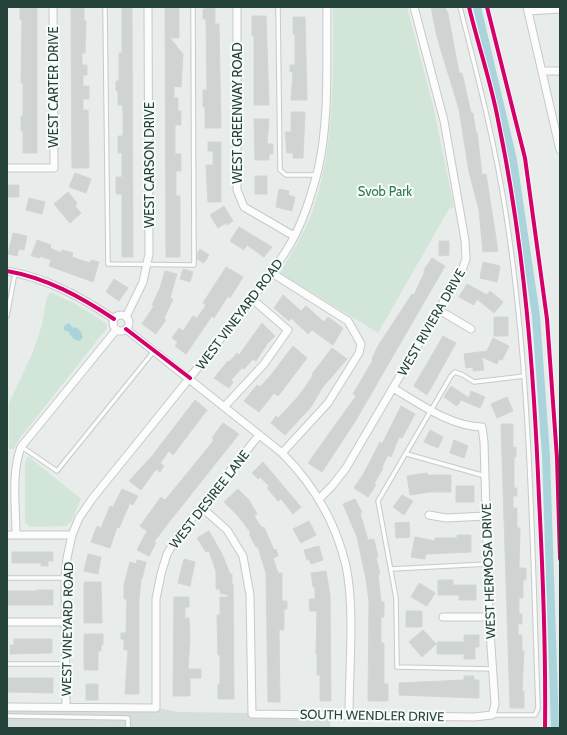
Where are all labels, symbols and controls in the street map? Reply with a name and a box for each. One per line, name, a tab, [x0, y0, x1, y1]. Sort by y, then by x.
street label: WEST CARTER DRIVE	[45, 26, 61, 148]
street label: WEST GREENWAY ROAD	[229, 42, 245, 184]
street label: WEST CARSON DRIVE	[141, 102, 157, 228]
park label: Svob Park	[358, 183, 412, 199]
street label: WEST VINEYARD ROAD	[192, 255, 286, 373]
street label: WEST RIVIERA DRIVE	[394, 266, 468, 378]
street label: WEST DESIREE LANE	[166, 447, 252, 551]
street label: WEST HERMOSA DRIVE	[478, 503, 498, 639]
street label: WEST VINEYARD ROAD	[58, 562, 76, 696]
street label: SOUTH WENDLER DRIVE	[300, 706, 444, 724]

